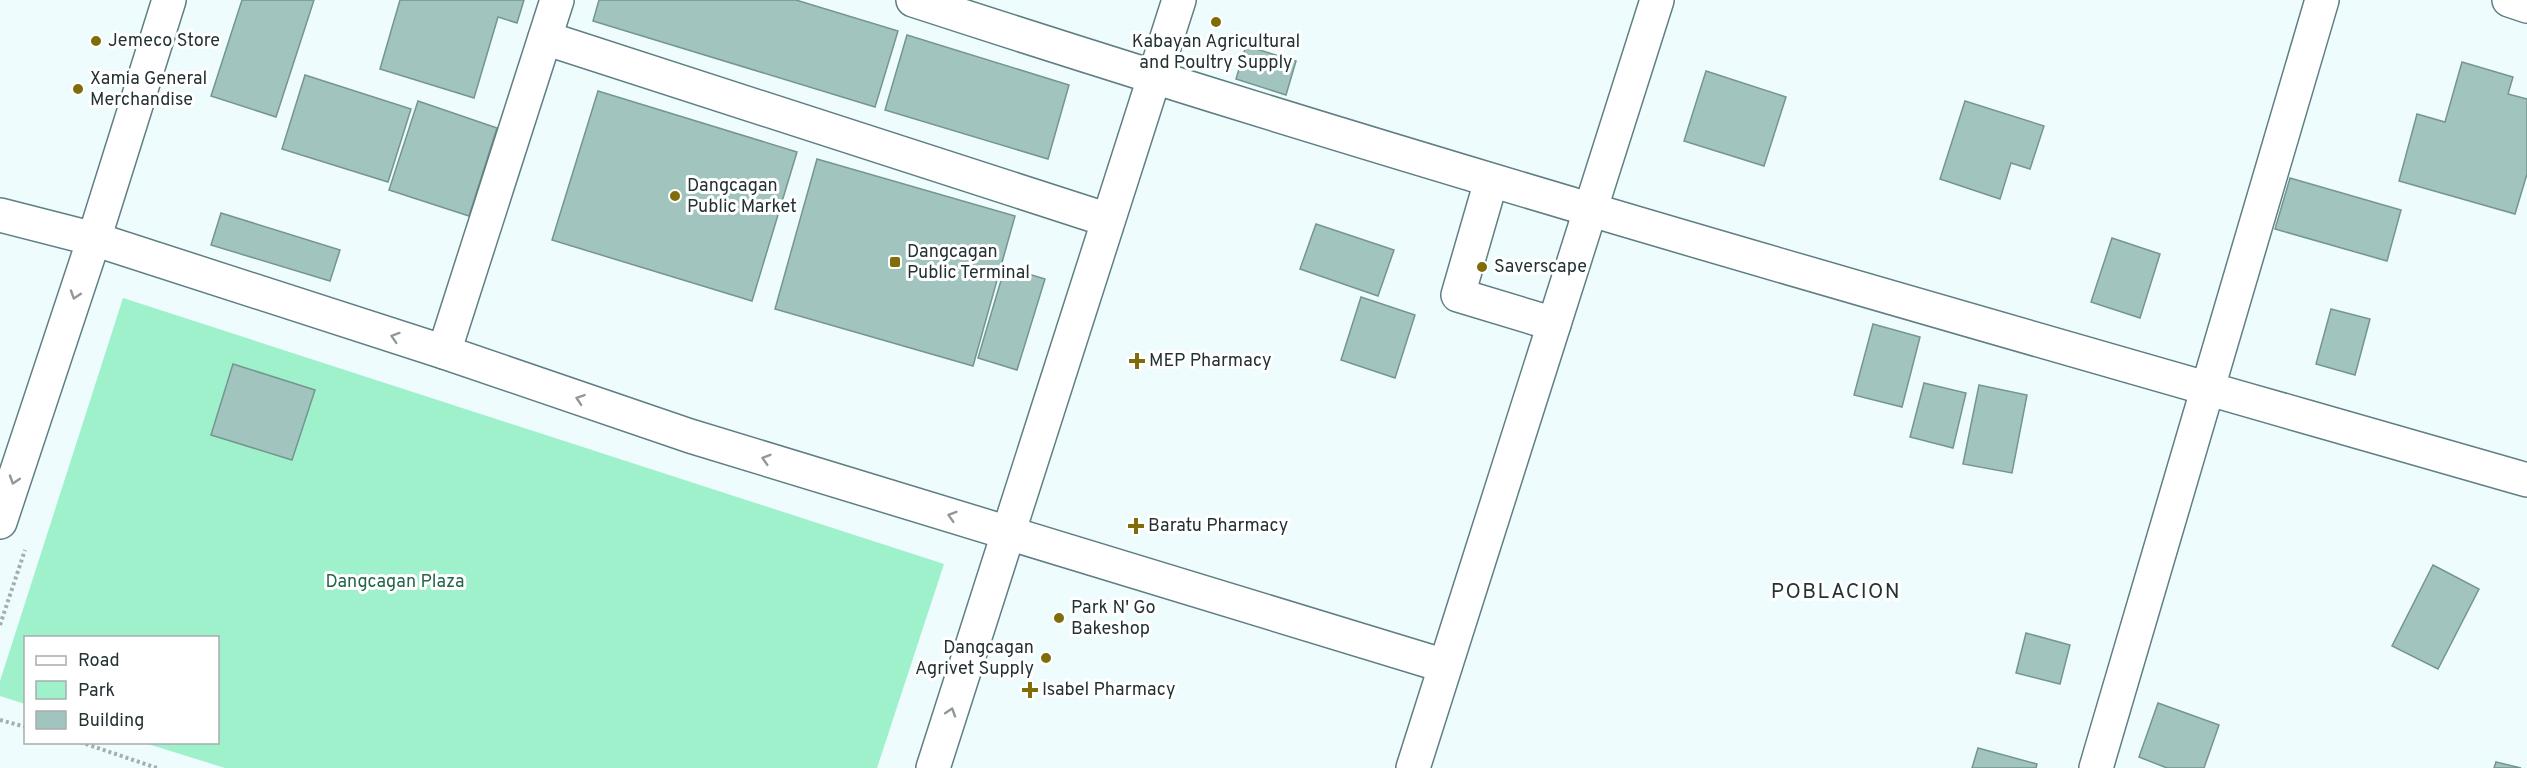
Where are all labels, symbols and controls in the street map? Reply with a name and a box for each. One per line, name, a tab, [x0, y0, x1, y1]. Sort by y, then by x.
marker: Kabayan Agricultural and Poultry Supply	[1209, 15, 1223, 29]
place label: Jemeco Store	[108, 30, 220, 53]
place label: Kabayan Agricultural and Poultry Supply	[1132, 31, 1300, 75]
marker: Jemeco Store	[89, 34, 103, 48]
place label: Xamia General Merchandise	[90, 68, 207, 112]
marker: Xamia General Merchandise	[71, 82, 85, 96]
place label: Dangcagan Public Market	[687, 175, 797, 219]
marker: Dangcagan Public Market	[668, 189, 682, 203]
place label: Dangcagan Public Terminal	[907, 241, 1030, 285]
marker: Dangcagan Public Terminal	[888, 255, 902, 269]
place label: Saverscape	[1494, 256, 1587, 279]
marker: Saverscape	[1475, 260, 1489, 274]
one-way arrow	[70, 289, 83, 300]
one-way arrow	[390, 331, 401, 344]
place label: MEP Pharmacy	[1149, 350, 1272, 373]
marker: MEP Pharmacy	[1130, 354, 1144, 368]
one-way arrow	[575, 393, 586, 406]
one-way arrow	[761, 454, 772, 466]
one-way arrow	[9, 474, 21, 485]
one-way arrow	[947, 511, 958, 523]
place label: Baratu Pharmacy	[1148, 515, 1288, 538]
marker: Baratu Pharmacy	[1129, 519, 1143, 533]
park label: Dangcagan Plaza	[325, 571, 465, 594]
district label: POBLACION	[1771, 579, 1901, 606]
place label: Park N' Go Bakeshop	[1071, 597, 1156, 641]
marker: Park N' Go Bakeshop	[1052, 611, 1066, 625]
legend	[24, 636, 219, 744]
place label: Dangcagan Agrivet Supply	[915, 637, 1034, 681]
text: Road	[78, 650, 120, 673]
marker: Dangcagan Agrivet Supply	[1039, 651, 1053, 665]
place label: Isabel Pharmacy	[1042, 679, 1175, 702]
text: Park	[78, 680, 115, 703]
marker: Isabel Pharmacy	[1023, 683, 1037, 697]
one-way arrow	[944, 707, 956, 718]
text: Building	[78, 710, 144, 733]

